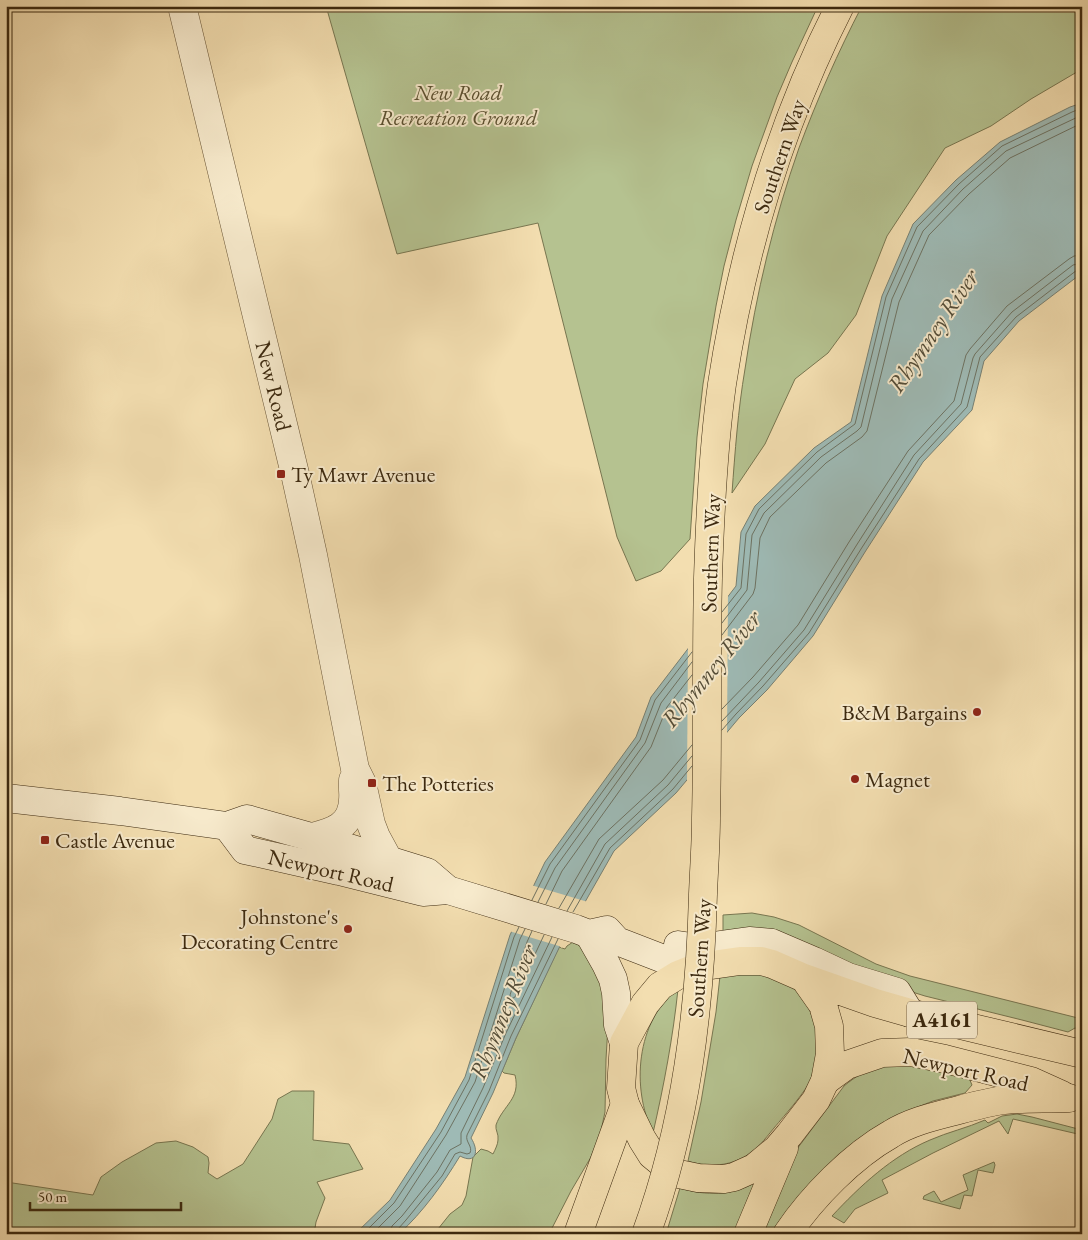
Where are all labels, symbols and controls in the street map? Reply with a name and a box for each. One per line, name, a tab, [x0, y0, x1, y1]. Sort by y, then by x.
park label: New Road Recreation Ground	[379, 78, 538, 132]
street label: Southern Way	[746, 95, 813, 217]
water label: Rhymney River	[880, 261, 986, 398]
street label: New Road	[248, 338, 299, 435]
place label: Ty Mawr Avenue	[291, 460, 436, 489]
marker: Ty Mawr Avenue	[275, 468, 287, 480]
street label: Southern Way	[694, 493, 727, 613]
water label: Rhymney River	[654, 602, 769, 734]
place label: B&M Bargains	[842, 698, 967, 727]
marker: B&M Bargains	[971, 706, 983, 718]
place label: Magnet	[865, 765, 930, 794]
place label: The Potteries	[382, 769, 494, 798]
marker: Magnet	[849, 773, 861, 785]
marker: The Potteries	[366, 777, 378, 789]
place label: Castle Avenue	[55, 826, 175, 855]
marker: Castle Avenue	[39, 834, 51, 846]
street label: Newport Road	[265, 842, 397, 899]
street label: Southern Way	[681, 897, 718, 1018]
place label: Johnstone's Decorating Centre	[181, 902, 338, 956]
marker: Johnstone's Decorating Centre	[342, 923, 354, 935]
water label: Rhymney River	[461, 938, 544, 1084]
road number: A4161	[907, 1002, 977, 1038]
street label: Newport Road	[900, 1041, 1032, 1098]
scale bar	[30, 1180, 181, 1212]
text: 50 m	[38, 1187, 67, 1206]

